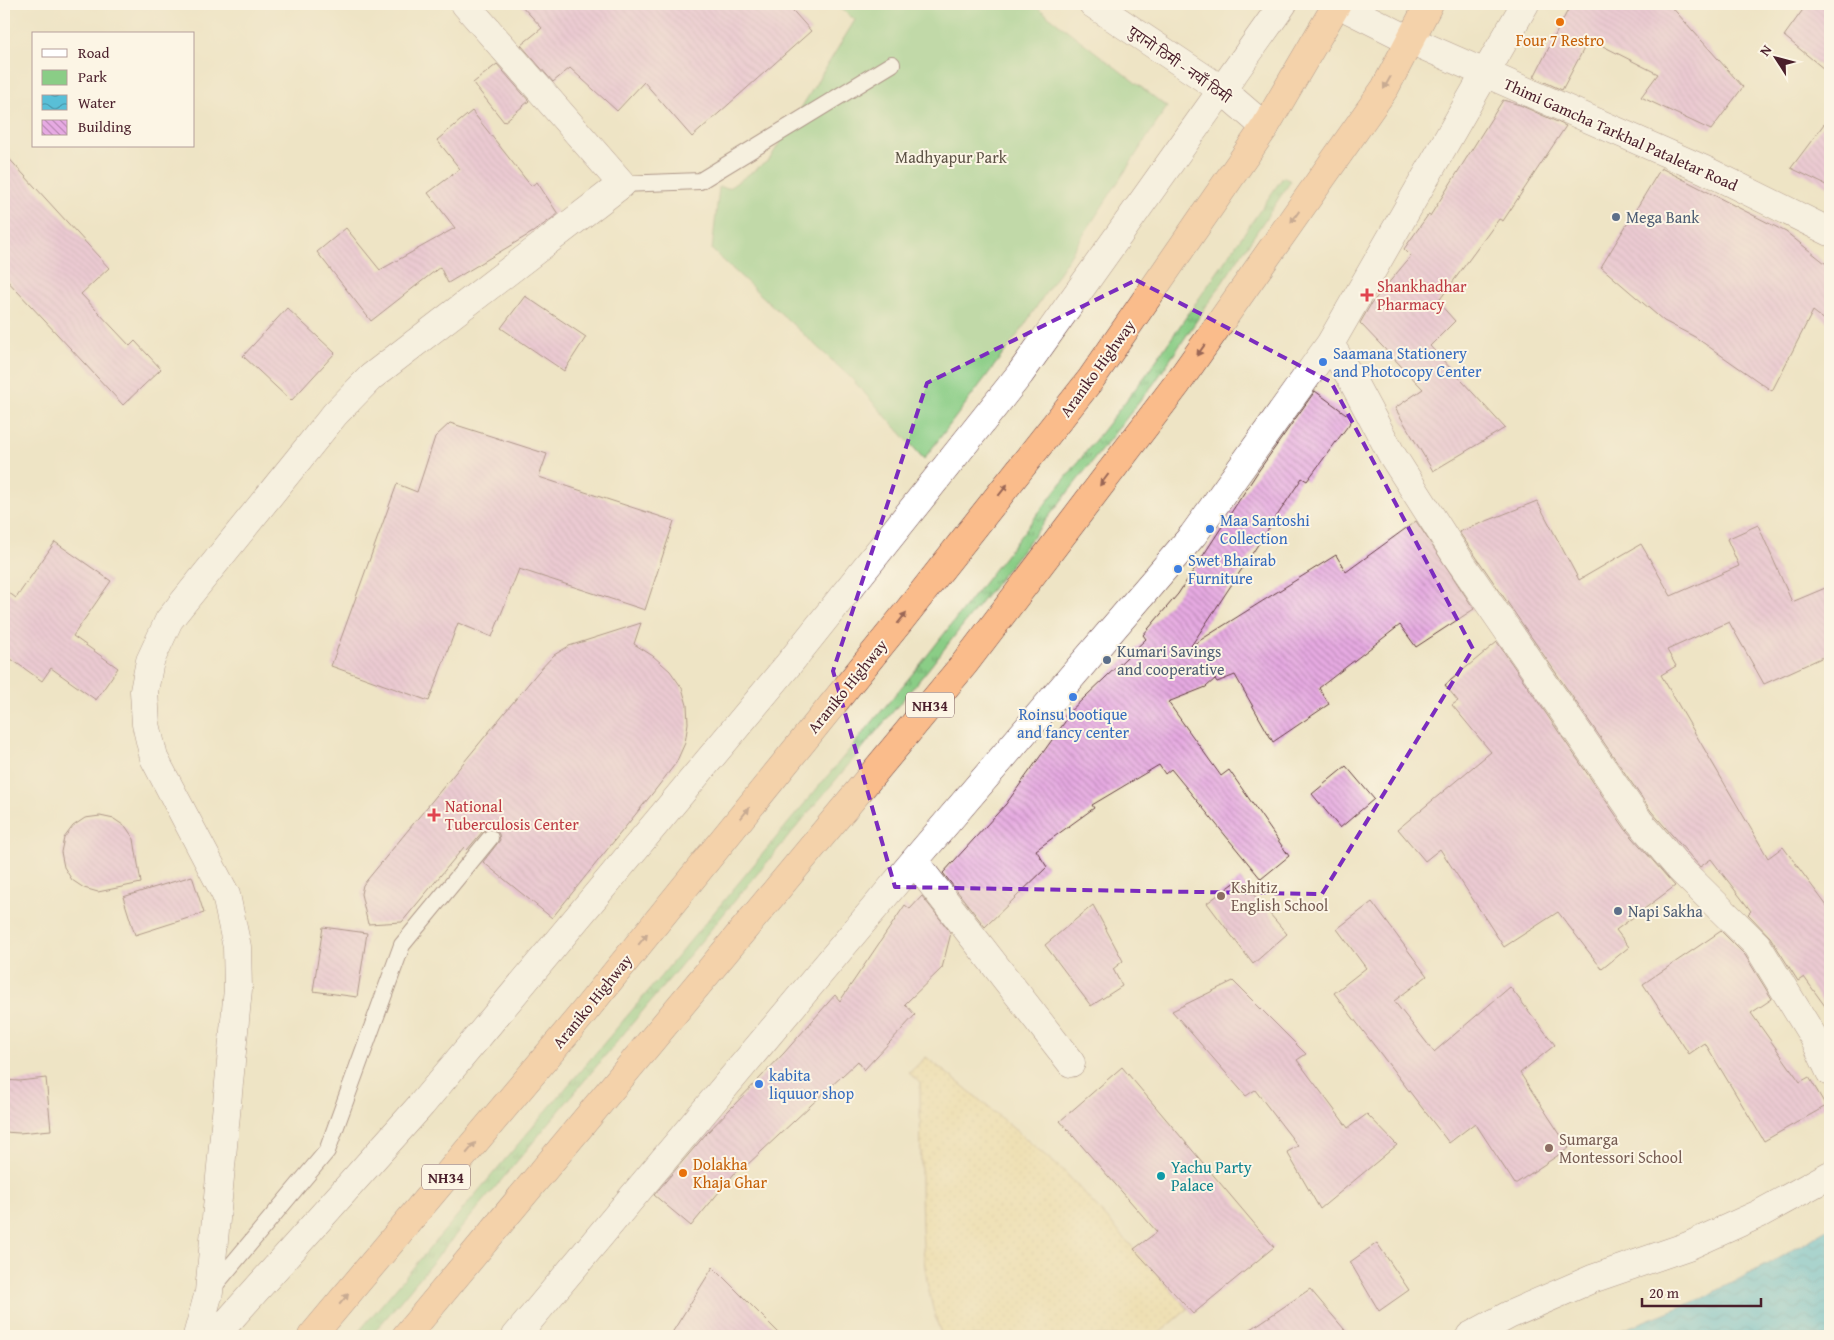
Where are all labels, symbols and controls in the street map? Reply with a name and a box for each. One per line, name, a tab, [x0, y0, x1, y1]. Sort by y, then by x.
marker: Four 7 Restro	[1554, 16, 1566, 28]
street label: पुरानो ठिमी - नयाँ ठिमी	[1122, 19, 1238, 109]
place label: Four 7 Restro	[1516, 28, 1604, 52]
legend	[32, 32, 195, 148]
north arrow	[1752, 32, 1802, 82]
text: N	[1755, 40, 1777, 60]
text: Road	[78, 42, 109, 63]
text: Park	[78, 66, 107, 87]
street label: Thimi Gamcha Tarkhal Pataletar Road	[1500, 71, 1742, 197]
one-way arrow	[1383, 76, 1391, 90]
text: Water	[78, 92, 116, 113]
text: Building	[78, 116, 132, 137]
park label: Madhyapur Park	[895, 145, 1008, 169]
place label: Mega Bank	[1626, 205, 1700, 229]
one-way arrow	[1290, 210, 1300, 223]
marker: Mega Bank	[1610, 211, 1622, 223]
place label: Shankhadhar Pharmacy	[1377, 274, 1467, 316]
marker: Shankhadhar Pharmacy	[1361, 289, 1373, 301]
street label: Araniko Highway	[1053, 314, 1141, 422]
place label: Saamana Stationery and Photocopy Center	[1333, 341, 1482, 383]
one-way arrow	[1196, 343, 1206, 356]
marker: Saamana Stationery and Photocopy Center	[1317, 356, 1329, 368]
one-way arrow	[1099, 473, 1109, 487]
one-way arrow	[997, 484, 1008, 497]
place label: Maa Santoshi Collection	[1220, 508, 1310, 550]
marker: Maa Santoshi Collection	[1204, 523, 1216, 535]
place label: Swet Bhairab Furniture	[1188, 548, 1276, 590]
marker: Swet Bhairab Furniture	[1172, 563, 1184, 575]
one-way arrow	[896, 612, 907, 625]
street label: Araniko Highway	[801, 634, 893, 738]
place label: Kumari Savings and cooperative	[1117, 639, 1224, 681]
marker: Kumari Savings and cooperative	[1101, 654, 1113, 666]
marker: Roinsu bootique and fancy center	[1067, 691, 1079, 703]
road number: NH34	[906, 692, 954, 718]
place label: Roinsu bootique and fancy center	[1017, 702, 1130, 744]
place label: National Tuberculosis Center	[445, 794, 579, 836]
one-way arrow	[739, 806, 750, 819]
marker: National Tuberculosis Center	[427, 808, 441, 822]
place label: Kshitiz English School	[1231, 875, 1329, 917]
marker: Kshitiz English School	[1215, 890, 1227, 902]
place label: Napi Sakha	[1628, 899, 1703, 923]
marker: Napi Sakha	[1612, 905, 1624, 917]
one-way arrow	[637, 933, 648, 946]
street label: Araniko Highway	[546, 949, 638, 1053]
place label: kabita liquuor shop	[769, 1063, 855, 1105]
marker: kabita liquuor shop	[753, 1078, 765, 1090]
place label: Sumarga Montessori School	[1559, 1127, 1683, 1169]
one-way arrow	[465, 1141, 476, 1154]
marker: Sumarga Montessori School	[1543, 1142, 1555, 1154]
place label: Dolakha Khaja Ghar	[693, 1152, 767, 1194]
place label: Yachu Party Palace	[1171, 1155, 1252, 1197]
road number: NH34	[422, 1164, 470, 1190]
marker: Dolakha Khaja Ghar	[677, 1167, 689, 1179]
marker: Yachu Party Palace	[1155, 1170, 1167, 1182]
scale bar	[1642, 1275, 1760, 1307]
text: 20 m	[1649, 1282, 1680, 1303]
one-way arrow	[338, 1293, 349, 1306]

